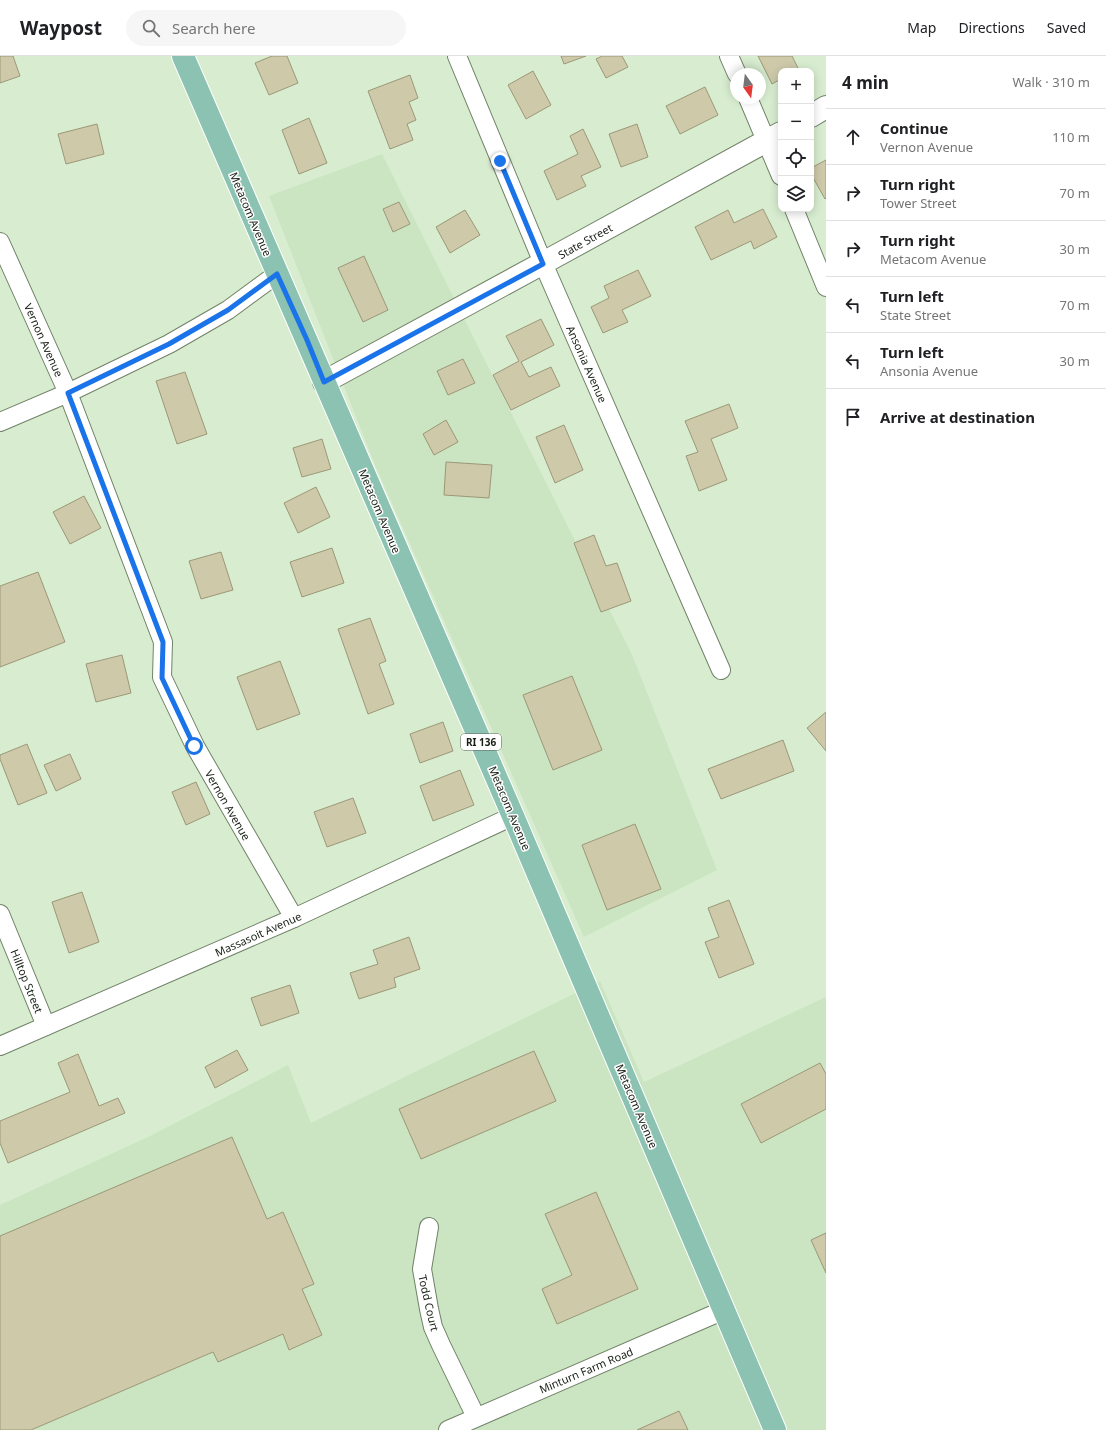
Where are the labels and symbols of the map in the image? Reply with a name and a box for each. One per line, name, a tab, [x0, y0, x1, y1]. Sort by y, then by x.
north arrow	[730, 68, 766, 104]
route end	[491, 152, 509, 170]
street label: Metacom Avenue	[227, 170, 275, 258]
street label: State Street	[555, 220, 615, 262]
street label: Vernon Avenue	[21, 301, 67, 379]
street label: Ansonia Avenue	[563, 323, 611, 405]
street label: Metacom Avenue	[356, 467, 404, 555]
road number: RI 136	[461, 734, 501, 750]
route start	[185, 737, 203, 755]
street label: Metacom Avenue	[486, 764, 534, 852]
street label: Vernon Avenue	[202, 767, 254, 843]
street label: Massasoit Avenue	[212, 908, 304, 960]
street label: Hilltop Street	[7, 947, 47, 1015]
street label: Metacom Avenue	[613, 1062, 661, 1150]
street label: Todd Court	[415, 1273, 443, 1333]
street label: Minturn Farm Road	[537, 1343, 635, 1397]

